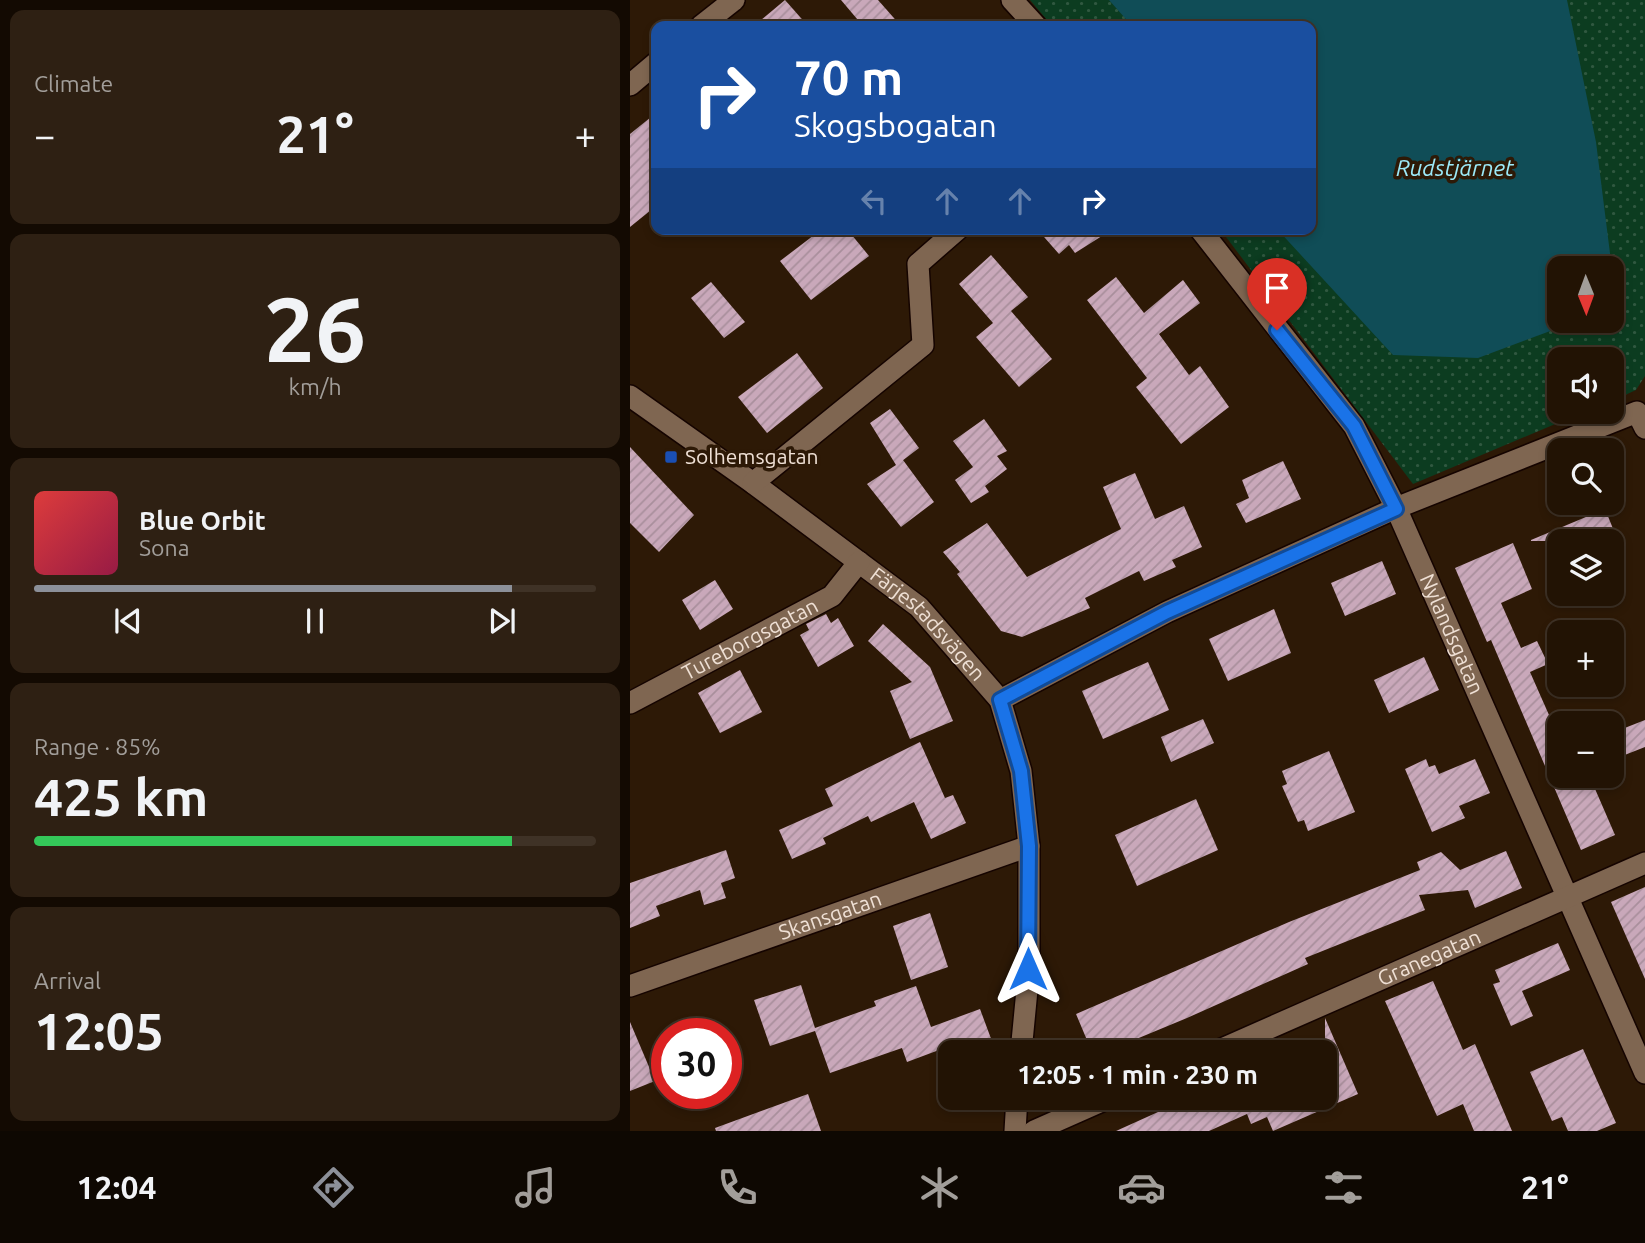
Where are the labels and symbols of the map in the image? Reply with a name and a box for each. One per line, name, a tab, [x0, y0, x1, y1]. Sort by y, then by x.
water label: Rudstjärnet	[1396, 155, 1515, 180]
north arrow	[1547, 256, 1624, 332]
pin	[1247, 258, 1307, 330]
place label: Solhemsgatan	[685, 444, 818, 468]
marker: Solhemsgatan	[663, 449, 679, 465]
street label: Färjestadsvägen	[866, 562, 991, 685]
street label: Nylandsgatan	[1416, 570, 1489, 697]
street label: Tureborgsgatan	[678, 593, 822, 684]
street label: Skansgatan	[775, 886, 884, 944]
street label: Granegatan	[1374, 924, 1484, 990]
position arrow	[991, 932, 1065, 1006]
speed limit sign: 30	[651, 1018, 742, 1109]

